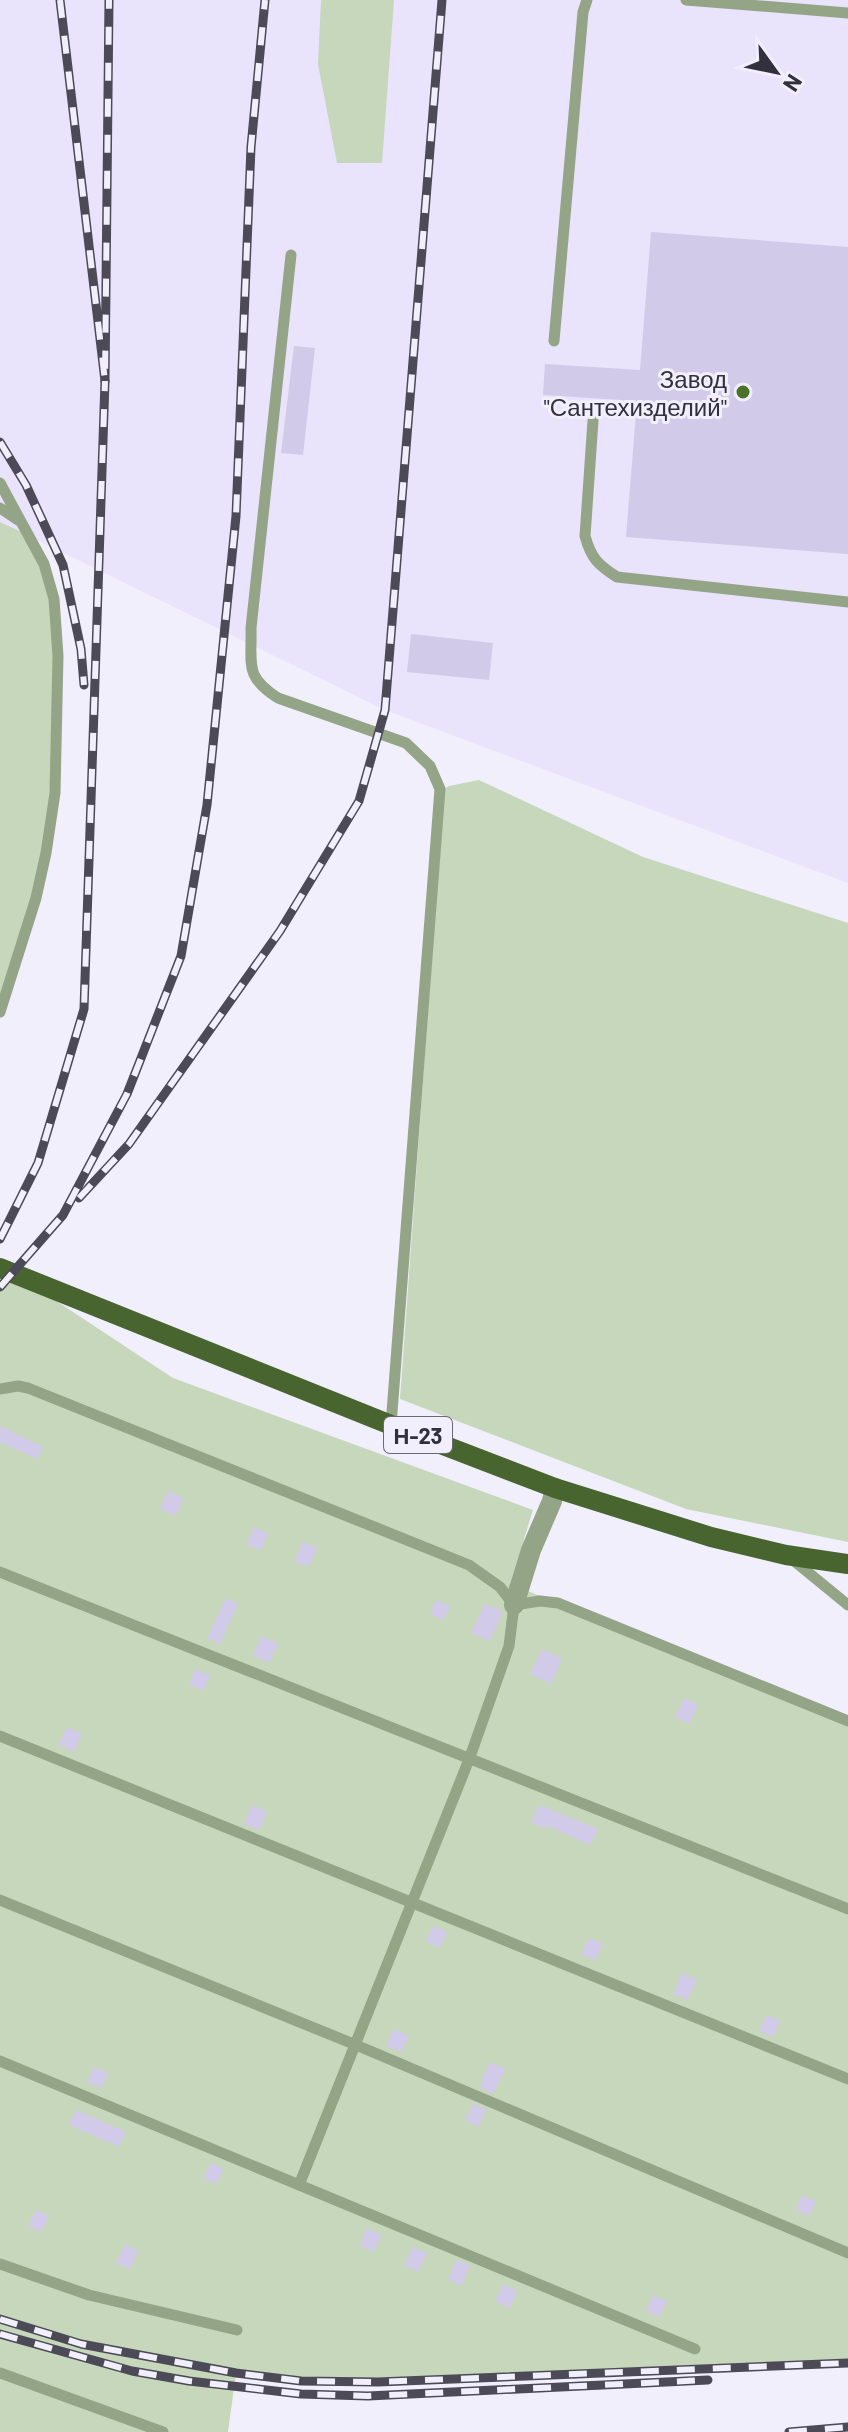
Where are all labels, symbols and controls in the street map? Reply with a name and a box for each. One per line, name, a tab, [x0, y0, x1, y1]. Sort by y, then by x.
north arrow	[736, 32, 816, 112]
text: N	[779, 70, 809, 97]
place label: Завод "Сантехизделий"	[543, 364, 727, 421]
marker: Завод "Сантехизделий"	[734, 383, 752, 401]
road number: Н-23	[384, 1417, 452, 1453]

